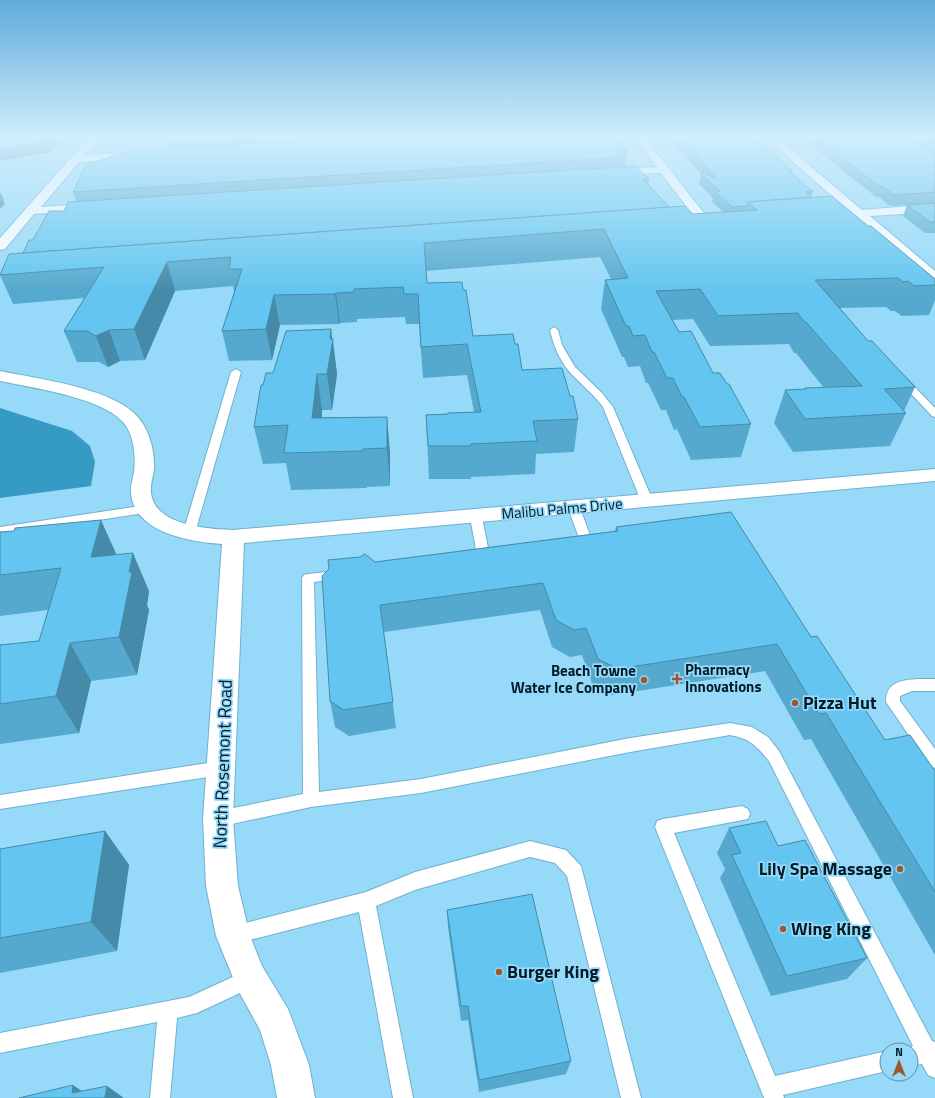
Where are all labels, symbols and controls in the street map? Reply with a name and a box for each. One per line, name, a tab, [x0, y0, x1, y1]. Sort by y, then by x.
street label: Malibu Palms Drive	[500, 492, 623, 525]
place label: Pharmacy Innovations	[685, 658, 762, 698]
place label: Beach Towne Water Ice Company	[511, 659, 636, 699]
marker: Pharmacy Innovations	[672, 674, 682, 684]
marker: Beach Towne Water Ice Company	[639, 675, 649, 685]
street label: North Rosemont Road	[206, 679, 239, 849]
place label: Pizza Hut	[803, 689, 877, 716]
marker: Pizza Hut	[790, 698, 800, 708]
place label: Lily Spa Massage	[759, 855, 892, 882]
marker: Lily Spa Massage	[895, 864, 905, 874]
place label: Wing King	[791, 915, 871, 942]
marker: Wing King	[778, 924, 788, 934]
place label: Burger King	[507, 958, 599, 985]
marker: Burger King	[494, 967, 504, 977]
north arrow	[879, 1042, 919, 1082]
text: N	[895, 1044, 903, 1060]

